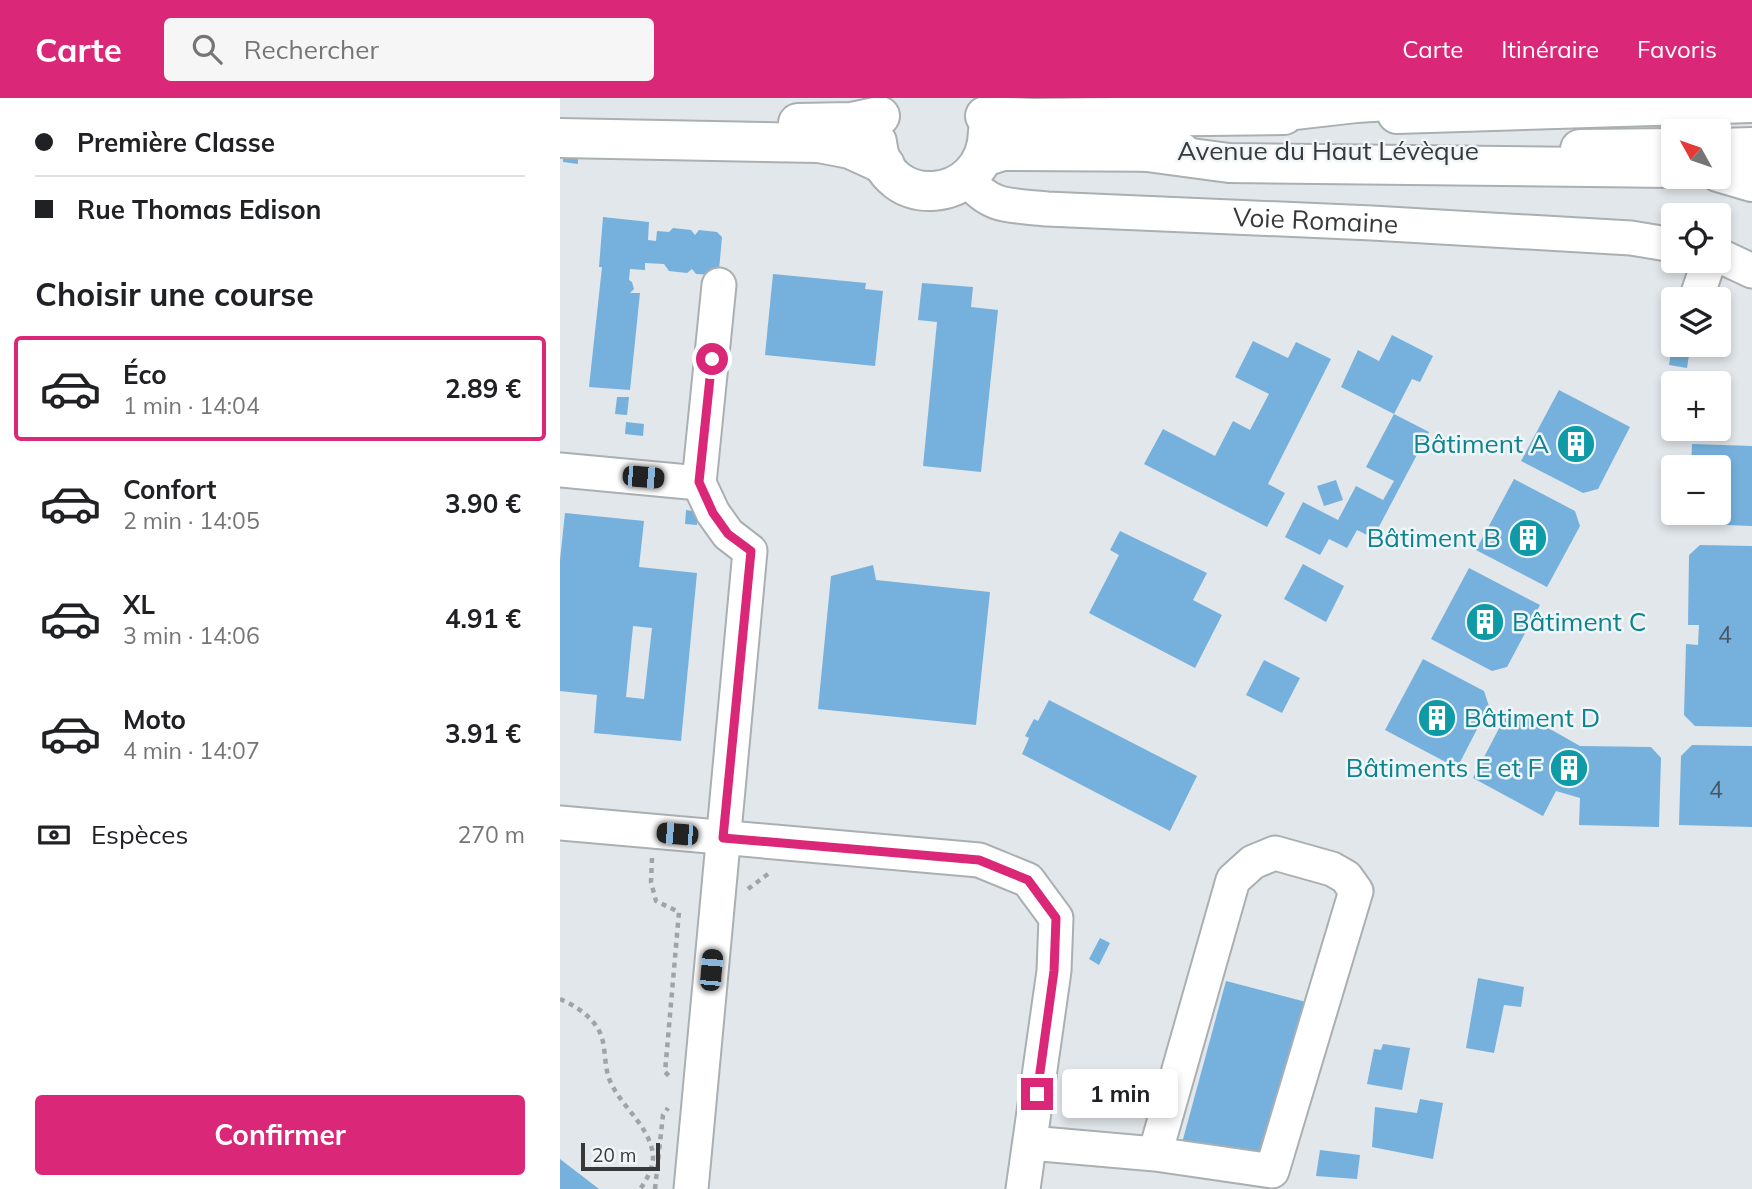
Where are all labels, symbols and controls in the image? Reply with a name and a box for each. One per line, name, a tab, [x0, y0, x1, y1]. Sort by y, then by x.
search box	[164, 18, 654, 81]
text: Carte	[35, 29, 122, 70]
icon: search	[188, 30, 226, 68]
text: Rechercher	[244, 33, 379, 66]
text: Carte	[1402, 34, 1463, 64]
text: Itinéraire	[1501, 34, 1599, 64]
text: Favoris	[1637, 34, 1717, 64]
north arrow	[1661, 119, 1731, 189]
map controls	[1661, 119, 1731, 525]
text: Première Classe	[77, 126, 275, 159]
street label: Avenue du Haut Lévèque	[1177, 134, 1479, 167]
text: Rue Thomas Edison	[77, 193, 321, 226]
street label: Voie Romaine	[1232, 200, 1399, 240]
button: locate	[1661, 203, 1731, 273]
text: Choisir une course	[35, 274, 314, 314]
button: layers	[1661, 287, 1731, 357]
route start	[696, 343, 728, 375]
icon: car	[39, 357, 102, 420]
text: Éco	[123, 358, 167, 391]
button: +	[1661, 371, 1731, 441]
text: 2.89 €	[445, 372, 521, 405]
text: 1 min · 14:04	[123, 391, 260, 420]
building icon: Bâtiment A	[1555, 423, 1597, 465]
place label: Bâtiment A	[1413, 427, 1549, 460]
button: −	[1661, 455, 1731, 525]
car	[622, 465, 665, 489]
icon: car	[39, 472, 102, 535]
text: Confort	[123, 473, 216, 506]
text: 3.90 €	[445, 487, 521, 520]
text: 2 min · 14:05	[123, 506, 260, 535]
building icon: Bâtiment B	[1507, 517, 1549, 559]
place label: Bâtiment B	[1367, 521, 1501, 554]
icon: car	[39, 587, 102, 650]
text: XL	[123, 588, 155, 621]
building icon: Bâtiment C	[1464, 601, 1506, 643]
text: 4.91 €	[445, 602, 521, 635]
place label: Bâtiment C	[1512, 605, 1646, 638]
house number: 4	[1718, 620, 1732, 649]
text: 3 min · 14:06	[123, 621, 260, 650]
building icon: Bâtiment D	[1416, 697, 1458, 739]
place label: Bâtiment D	[1464, 701, 1600, 734]
icon: car	[39, 702, 102, 765]
text: Moto	[123, 703, 186, 736]
text: 3.91 €	[445, 717, 521, 750]
text: 4 min · 14:07	[123, 736, 260, 765]
building icon: Bâtiments E et F	[1548, 747, 1590, 789]
place label: Bâtiments E et F	[1346, 751, 1542, 784]
house number: 4	[1709, 775, 1723, 804]
icon: cash	[35, 816, 73, 854]
text: Espèces	[91, 818, 188, 851]
text: 270 m	[457, 820, 525, 849]
car	[656, 822, 699, 846]
car	[699, 948, 724, 992]
callout: 1 min	[1062, 1070, 1177, 1118]
route end	[1021, 1078, 1053, 1110]
text: 1 min	[1090, 1079, 1150, 1108]
button: Confirmer	[35, 1095, 525, 1175]
scale bar	[581, 1140, 660, 1172]
text: 20 m	[592, 1143, 636, 1167]

